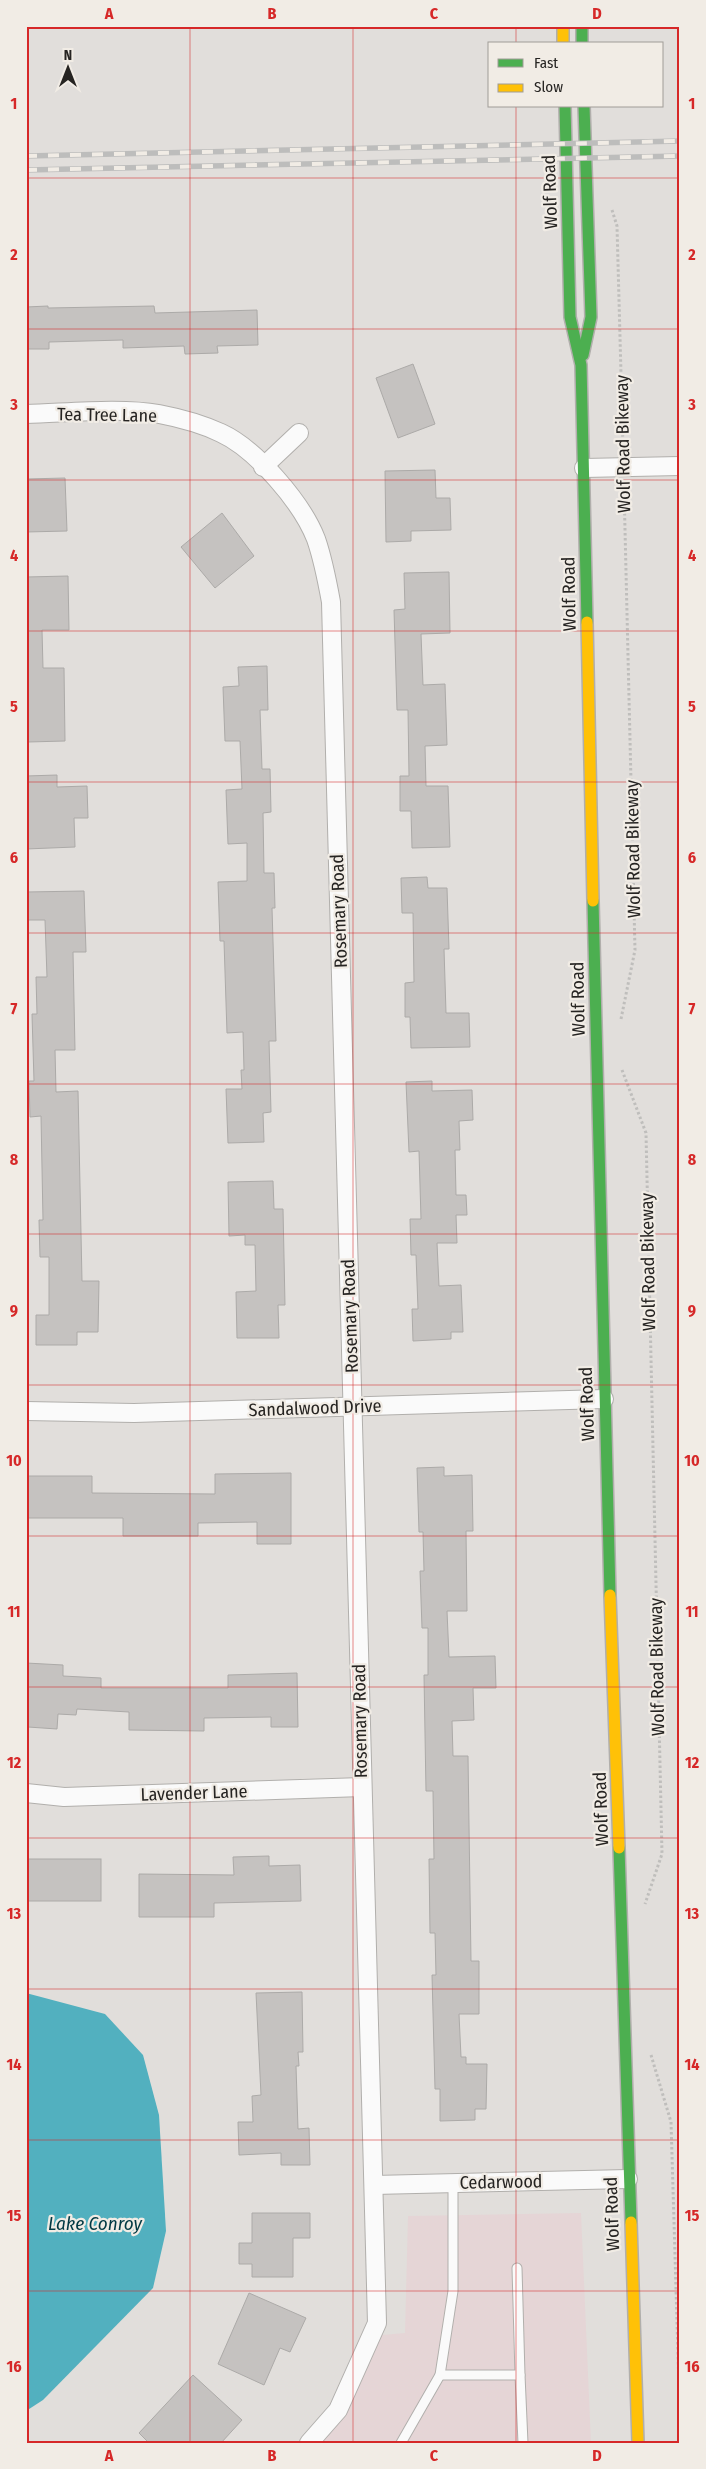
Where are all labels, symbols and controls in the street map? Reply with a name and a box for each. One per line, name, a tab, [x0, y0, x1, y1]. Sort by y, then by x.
text: A	[104, 4, 114, 23]
text: B	[268, 4, 277, 23]
text: C	[430, 4, 439, 23]
text: D	[592, 4, 602, 23]
north arrow	[42, 42, 92, 92]
legend	[488, 42, 664, 108]
text: N	[64, 47, 72, 64]
text: Fast	[534, 54, 558, 72]
text: Slow	[534, 78, 563, 96]
text: 1	[11, 94, 17, 113]
text: 1	[689, 94, 695, 113]
street label: Wolf Road	[538, 154, 562, 230]
text: 2	[9, 245, 18, 264]
text: 2	[687, 245, 696, 264]
street label: Wolf Road Bikeway	[611, 375, 635, 513]
text: 3	[9, 395, 18, 414]
text: 3	[687, 395, 696, 414]
street label: Tea Tree Lane	[57, 403, 157, 427]
text: 4	[10, 546, 18, 565]
text: 4	[688, 546, 696, 565]
street label: Wolf Road	[557, 557, 581, 631]
text: 5	[10, 697, 18, 716]
text: 5	[688, 697, 696, 716]
street label: Wolf Road Bikeway	[621, 780, 645, 918]
text: 6	[10, 848, 18, 867]
text: 6	[688, 848, 696, 867]
street label: Rosemary Road	[326, 854, 352, 968]
street label: Wolf Road	[566, 962, 590, 1036]
text: 7	[11, 999, 18, 1018]
text: 7	[689, 999, 696, 1018]
text: 8	[10, 1150, 19, 1169]
text: 8	[688, 1150, 697, 1169]
street label: Wolf Road Bikeway	[636, 1193, 660, 1331]
street label: Rosemary Road	[337, 1259, 363, 1373]
text: 9	[10, 1301, 18, 1320]
text: 9	[688, 1301, 696, 1320]
street label: Wolf Road	[575, 1366, 599, 1442]
street label: Sandalwood Drive	[248, 1395, 382, 1421]
text: 10	[6, 1451, 22, 1470]
text: 10	[684, 1451, 700, 1470]
street label: Wolf Road Bikeway	[645, 1598, 669, 1736]
text: 11	[7, 1602, 21, 1621]
text: 11	[685, 1602, 699, 1621]
street label: Rosemary Road	[348, 1664, 372, 1778]
text: 12	[7, 1753, 22, 1772]
text: 12	[685, 1753, 700, 1772]
street label: Wolf Road	[589, 1771, 613, 1847]
street label: Lavender Lane	[140, 1780, 248, 1806]
text: 13	[7, 1904, 22, 1923]
text: 13	[685, 1904, 700, 1923]
text: 14	[7, 2055, 22, 2074]
text: 14	[685, 2055, 700, 2074]
street label: Cedarwood	[459, 2170, 543, 2194]
street label: Wolf Road	[600, 2176, 624, 2252]
text: 15	[7, 2206, 21, 2225]
text: 15	[685, 2206, 699, 2225]
water label: Lake Conroy	[48, 2212, 143, 2235]
text: 16	[6, 2357, 22, 2376]
text: 16	[684, 2357, 700, 2376]
text: A	[104, 2446, 114, 2465]
text: B	[268, 2446, 277, 2465]
text: C	[430, 2446, 439, 2465]
text: D	[592, 2446, 602, 2465]

